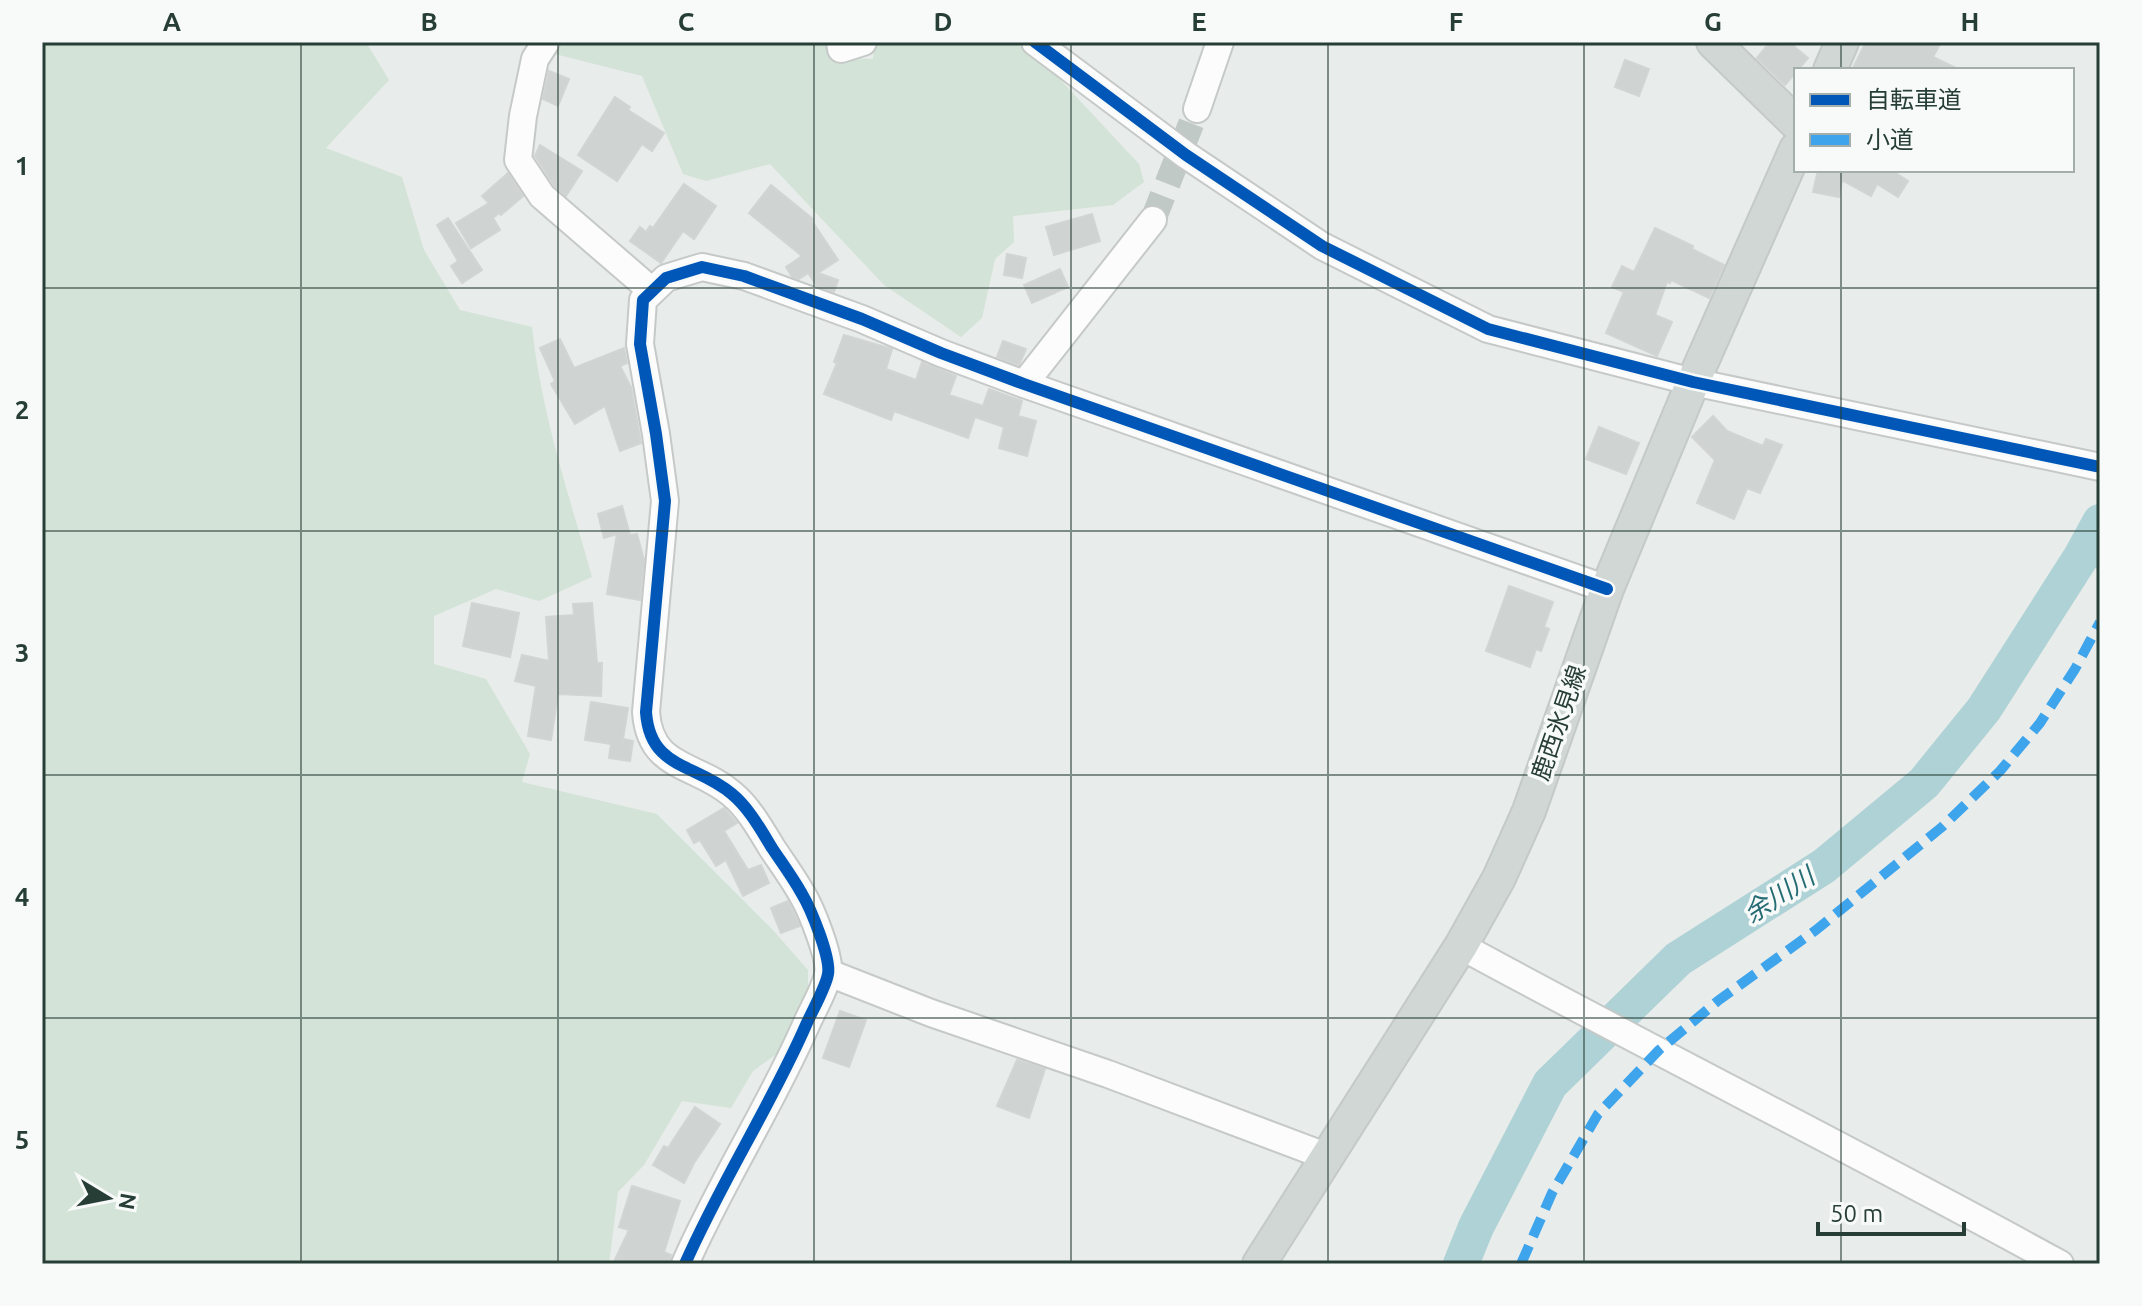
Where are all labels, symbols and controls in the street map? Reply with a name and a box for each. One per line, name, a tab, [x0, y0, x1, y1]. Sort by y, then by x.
text: A	[163, 7, 182, 36]
text: B	[420, 7, 438, 36]
text: C	[678, 7, 695, 36]
text: D	[934, 7, 952, 36]
text: E	[1191, 7, 1207, 36]
text: F	[1449, 7, 1463, 36]
text: G	[1704, 7, 1722, 36]
text: H	[1961, 7, 1979, 36]
legend	[1794, 68, 2074, 172]
text: 自転車道	[1866, 86, 1962, 113]
text: 小道	[1866, 126, 1914, 153]
text: 1	[15, 151, 29, 180]
text: 2	[15, 395, 29, 424]
text: 3	[15, 638, 29, 667]
street label: 鹿西氷見線	[1526, 662, 1591, 784]
water label: 余川川	[1738, 860, 1822, 928]
text: 4	[15, 882, 29, 911]
text: 5	[15, 1125, 29, 1154]
north arrow	[68, 1158, 148, 1238]
scale bar	[1818, 1186, 1964, 1236]
text: N	[114, 1191, 142, 1212]
text: 50 m	[1830, 1200, 1883, 1227]

